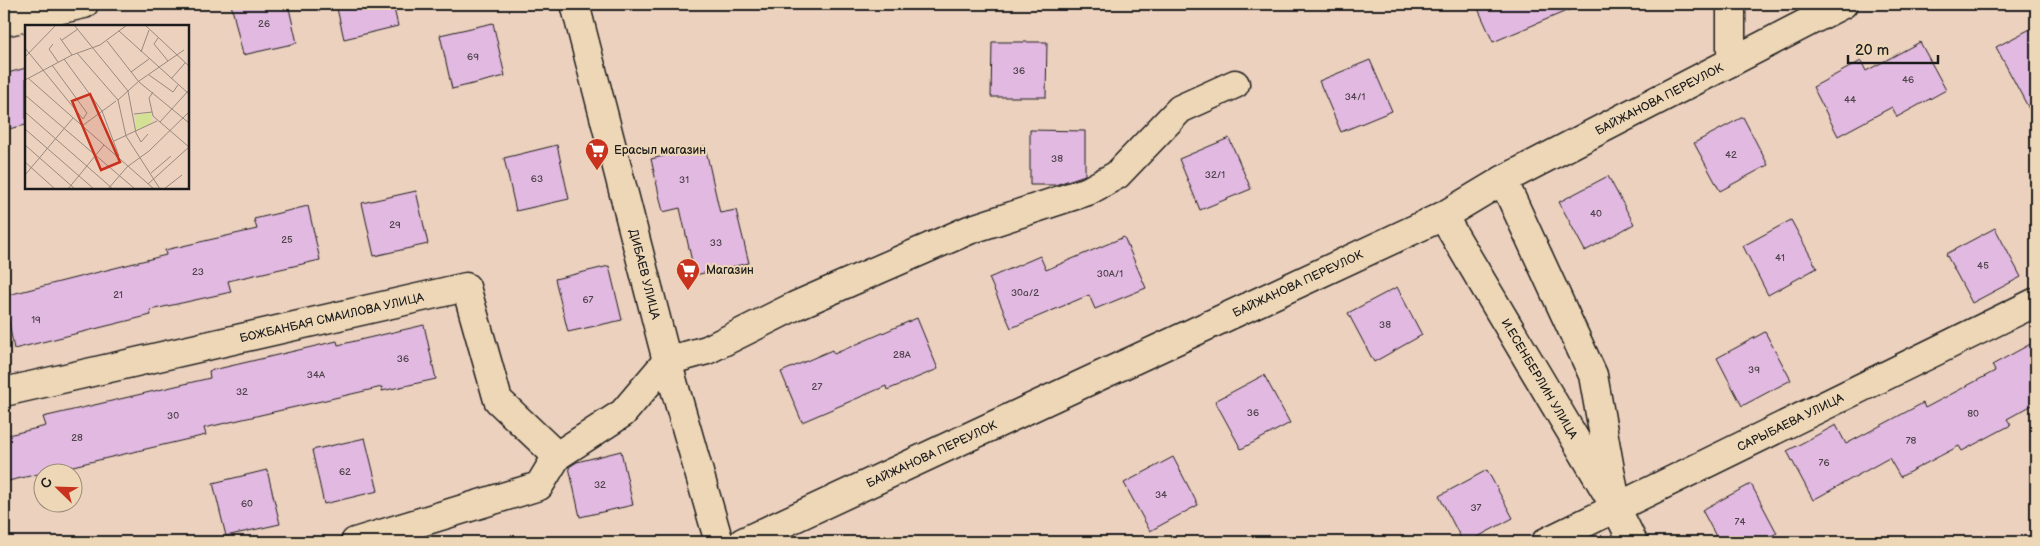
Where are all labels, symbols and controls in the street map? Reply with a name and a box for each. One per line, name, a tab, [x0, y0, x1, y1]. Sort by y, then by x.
house number: 26	[258, 18, 270, 30]
inset map	[25, 25, 189, 189]
scale bar	[1848, 32, 1938, 64]
text: 20 m	[1855, 41, 1889, 60]
house number: 69	[467, 51, 479, 63]
street label: БАЙЖАНОВА ПЕРЕУЛОК	[1593, 60, 1726, 139]
house number: 36	[1013, 65, 1025, 77]
house number: 46	[1902, 74, 1914, 86]
house number: 34/1	[1345, 91, 1365, 103]
house number: 44	[1844, 94, 1856, 106]
supermarket icon: Ерасыл магазин	[584, 137, 610, 171]
place label: Ерасыл магазин	[614, 143, 706, 158]
house number: 42	[1725, 149, 1737, 161]
house number: 38	[1051, 153, 1063, 165]
house number: 32/1	[1205, 169, 1225, 181]
house number: 63	[531, 173, 543, 185]
house number: 31	[679, 174, 689, 186]
house number: 40	[1590, 208, 1602, 220]
house number: 29	[389, 219, 401, 231]
street label: ДИБАЕВ УЛИЦА	[625, 228, 663, 322]
house number: 25	[281, 234, 293, 246]
house number: 33	[710, 237, 722, 249]
street label: БАЙЖАНОВА ПЕРЕУЛОК	[1230, 247, 1366, 321]
house number: 41	[1775, 252, 1785, 264]
supermarket icon: Магазин	[675, 257, 701, 291]
house number: 45	[1977, 260, 1989, 272]
place label: Магазин	[706, 263, 754, 278]
house number: 23	[192, 266, 204, 278]
house number: 30А/1	[1097, 268, 1123, 280]
house number: 30a/2	[1011, 287, 1039, 299]
house number: 21	[113, 289, 123, 301]
street label: БОЖБАНБАЯ СМАИЛОВА УЛИЦА	[238, 290, 426, 346]
house number: 67	[582, 294, 594, 306]
house number: 19	[31, 314, 41, 326]
street label: И.ЕСЕНБЕРЛИН УЛИЦА	[1497, 316, 1581, 442]
house number: 38	[1379, 319, 1391, 331]
house number: 28А	[893, 349, 912, 361]
house number: 36	[397, 353, 409, 365]
house number: 39	[1748, 364, 1760, 376]
house number: 34А	[307, 369, 326, 381]
house number: 27	[812, 381, 822, 393]
house number: 32	[236, 386, 248, 398]
street label: САРЫБАЕВА УЛИЦА	[1735, 390, 1847, 455]
house number: 36	[1247, 407, 1259, 419]
house number: 80	[1967, 408, 1979, 420]
house number: 30	[167, 410, 179, 422]
street label: БАЙЖАНОВА ПЕРЕУЛОК	[864, 418, 1000, 491]
house number: 28	[71, 432, 83, 444]
house number: 78	[1906, 435, 1917, 447]
house number: 76	[1818, 457, 1830, 469]
north arrow	[32, 464, 82, 514]
house number: 62	[339, 466, 351, 478]
text: С	[37, 475, 56, 491]
house number: 32	[594, 479, 606, 491]
house number: 34	[1155, 489, 1167, 501]
house number: 60	[241, 498, 253, 510]
house number: 37	[1470, 502, 1482, 514]
house number: 74	[1734, 516, 1746, 528]

